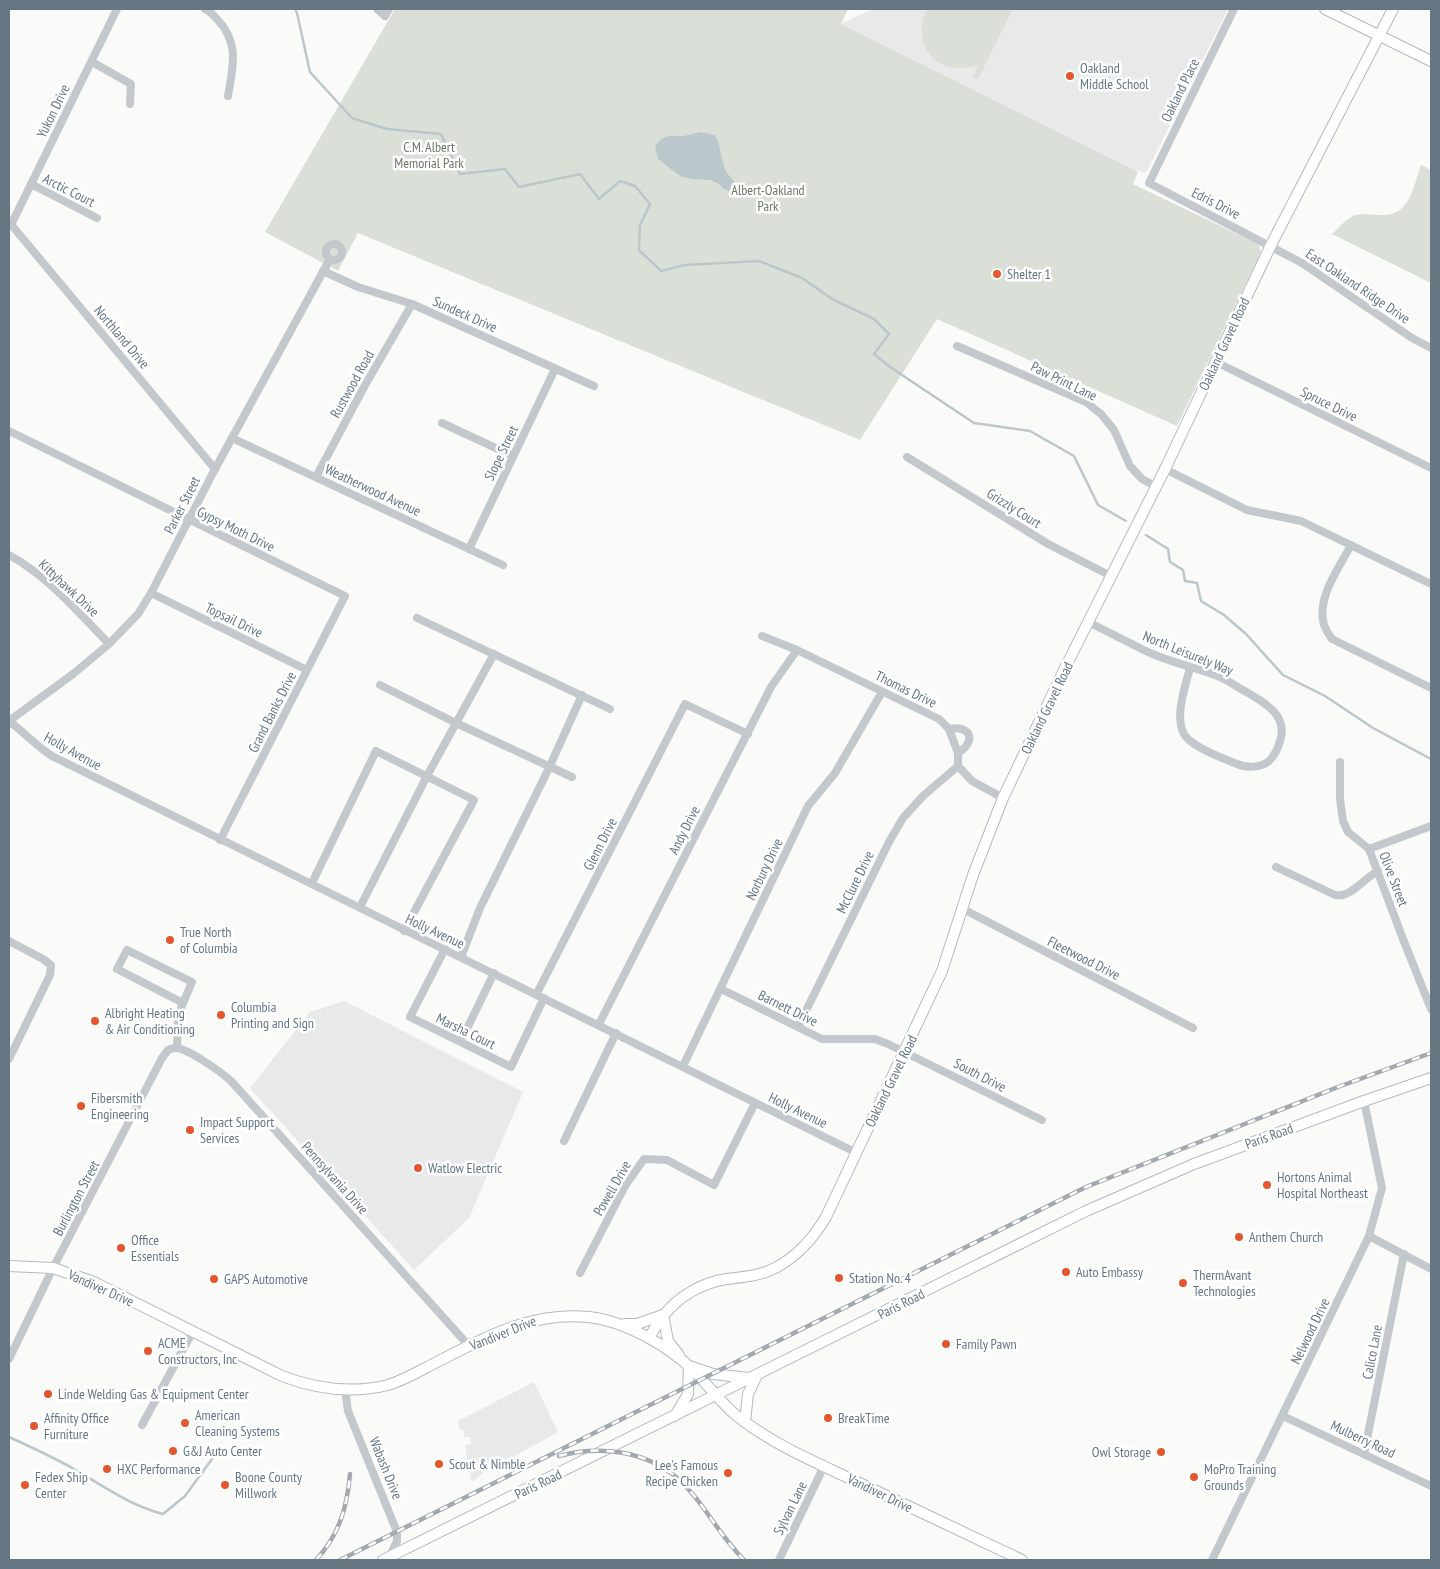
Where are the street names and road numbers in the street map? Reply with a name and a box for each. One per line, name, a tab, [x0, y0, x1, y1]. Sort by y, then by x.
street label: Oakland Place	[1157, 55, 1203, 125]
street label: Yukon Drive	[32, 81, 74, 141]
street label: Arctic Court	[40, 169, 98, 211]
street label: Edris Drive	[1189, 183, 1243, 223]
street label: East Oakland Ridge Drive	[1302, 244, 1414, 328]
street label: Sundeck Drive	[430, 292, 500, 336]
street label: Oakland Gravel Road	[1195, 295, 1253, 393]
street label: Northland Drive	[90, 302, 154, 373]
street label: Rustwood Road	[326, 347, 378, 421]
street label: Paw Print Lane	[1028, 357, 1100, 405]
street label: Spruce Drive	[1298, 383, 1361, 426]
street label: Slope Street	[480, 422, 522, 484]
street label: Weatherwood Avenue	[322, 460, 424, 520]
street label: Parker Street	[160, 473, 204, 537]
street label: Grizzly Court	[983, 484, 1045, 532]
street label: Gypsy Moth Drive	[194, 502, 278, 556]
street label: Kittyhawk Drive	[35, 555, 103, 621]
street label: Topsail Drive	[202, 598, 266, 642]
street label: North Leisurely Way	[1140, 627, 1236, 680]
street label: Oakland Gravel Road	[1017, 659, 1077, 757]
street label: Thomas Drive	[872, 666, 940, 712]
street label: Grand Banks Drive	[244, 668, 300, 755]
street label: Holly Avenue	[41, 728, 105, 774]
street label: Andy Drive	[664, 803, 704, 857]
street label: Glenn Drive	[579, 814, 621, 873]
street label: Norbury Drive	[741, 835, 787, 903]
street label: McClure Drive	[832, 847, 878, 916]
street label: Olive Street	[1375, 849, 1413, 909]
street label: Holly Avenue	[403, 910, 468, 953]
street label: Fleetwood Drive	[1045, 932, 1123, 984]
street label: Barnett Drive	[755, 986, 821, 1030]
street label: Marsha Court	[433, 1009, 499, 1053]
street label: Oakland Gravel Road	[861, 1032, 921, 1130]
street label: South Drive	[951, 1054, 1009, 1096]
street label: Holly Avenue	[766, 1088, 830, 1132]
street label: Paris Road	[1242, 1119, 1296, 1153]
street label: Pennsylvania Drive	[298, 1138, 372, 1218]
street label: Burlington Street	[49, 1157, 103, 1239]
street label: Powell Drive	[589, 1157, 635, 1219]
street label: Vandiver Drive	[64, 1265, 137, 1311]
street label: Paris Road	[875, 1285, 927, 1323]
street label: Nelwood Drive	[1286, 1295, 1334, 1367]
street label: Vandiver Drive	[466, 1311, 539, 1355]
street label: Calico Lane	[1358, 1323, 1386, 1381]
street label: Mulberry Road	[1328, 1416, 1398, 1462]
street label: Wabash Drive	[365, 1434, 407, 1502]
street label: Paris Road	[512, 1465, 564, 1503]
street label: Vandiver Drive	[844, 1469, 916, 1517]
street label: Sylvan Lane	[769, 1478, 811, 1538]

